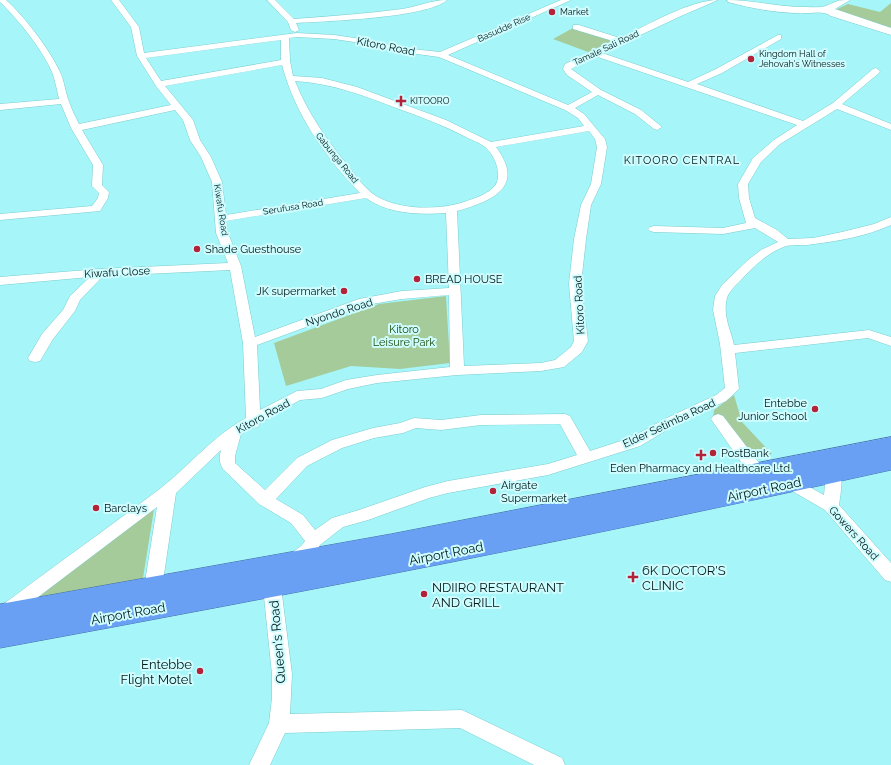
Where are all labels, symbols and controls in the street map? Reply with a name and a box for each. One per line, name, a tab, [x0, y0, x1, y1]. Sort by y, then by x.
marker: Market	[547, 7, 557, 17]
place label: Market	[560, 7, 589, 17]
street label: Basudde Rise	[476, 12, 533, 44]
street label: Tamale Sali Road	[572, 28, 641, 68]
street label: Kitoro Road	[356, 34, 416, 59]
place label: Kingdom Hall of Jehovah's Witnesses	[759, 49, 846, 69]
marker: Kingdom Hall of Jehovah's Witnesses	[746, 54, 756, 64]
marker: KITOORO	[395, 95, 407, 107]
place label: KITOORO	[410, 96, 450, 106]
street label: Gabunga Road	[314, 131, 361, 185]
district label: KITOORO CENTRAL	[624, 154, 740, 167]
street label: Kiwafu Road	[212, 184, 230, 237]
street label: Serufusa Road	[262, 197, 324, 217]
place label: Shade Guesthouse	[205, 243, 302, 256]
marker: Shade Guesthouse	[192, 244, 202, 254]
street label: Kiwafu Close	[84, 264, 151, 281]
place label: BREAD HOUSE	[425, 273, 503, 286]
marker: BREAD HOUSE	[412, 274, 422, 284]
street label: Kitoro Road	[571, 275, 588, 335]
place label: JK supermarket	[256, 285, 336, 298]
marker: JK supermarket	[339, 286, 349, 296]
street label: Nyondo Road	[304, 295, 374, 329]
park label: Kitoro Leisure Park	[373, 323, 435, 349]
street label: Kitoro Road	[234, 396, 292, 436]
street label: Elder Setimba Road	[621, 396, 718, 451]
place label: Entebbe Junior School	[738, 397, 808, 423]
marker: Entebbe Junior School	[810, 404, 820, 414]
place label: PostBank	[721, 447, 769, 460]
marker: PostBank	[708, 448, 718, 458]
marker: Eden Pharmacy and Healthcare Ltd.	[696, 450, 706, 460]
place label: Eden Pharmacy and Healthcare Ltd.	[610, 462, 792, 475]
street label: Airport Road	[726, 474, 803, 505]
place label: Airgate Supermarket	[501, 479, 567, 505]
marker: Airgate Supermarket	[488, 486, 498, 496]
place label: Barclays	[104, 502, 147, 515]
marker: Barclays	[91, 503, 101, 513]
street label: Gowers Road	[826, 504, 881, 563]
street label: Airport Road	[408, 539, 485, 568]
place label: 6K DOCTOR'S CLINIC	[642, 563, 726, 593]
marker: 6K DOCTOR'S CLINIC	[627, 571, 639, 583]
place label: NDIIRO RESTAURANT AND GRILL	[432, 580, 564, 610]
marker: NDIIRO RESTAURANT AND GRILL	[419, 589, 429, 599]
street label: Airport Road	[90, 600, 166, 627]
street label: Queen's Road	[266, 600, 289, 684]
place label: Entebbe Flight Motel	[120, 657, 192, 687]
marker: Entebbe Flight Motel	[195, 666, 205, 676]

